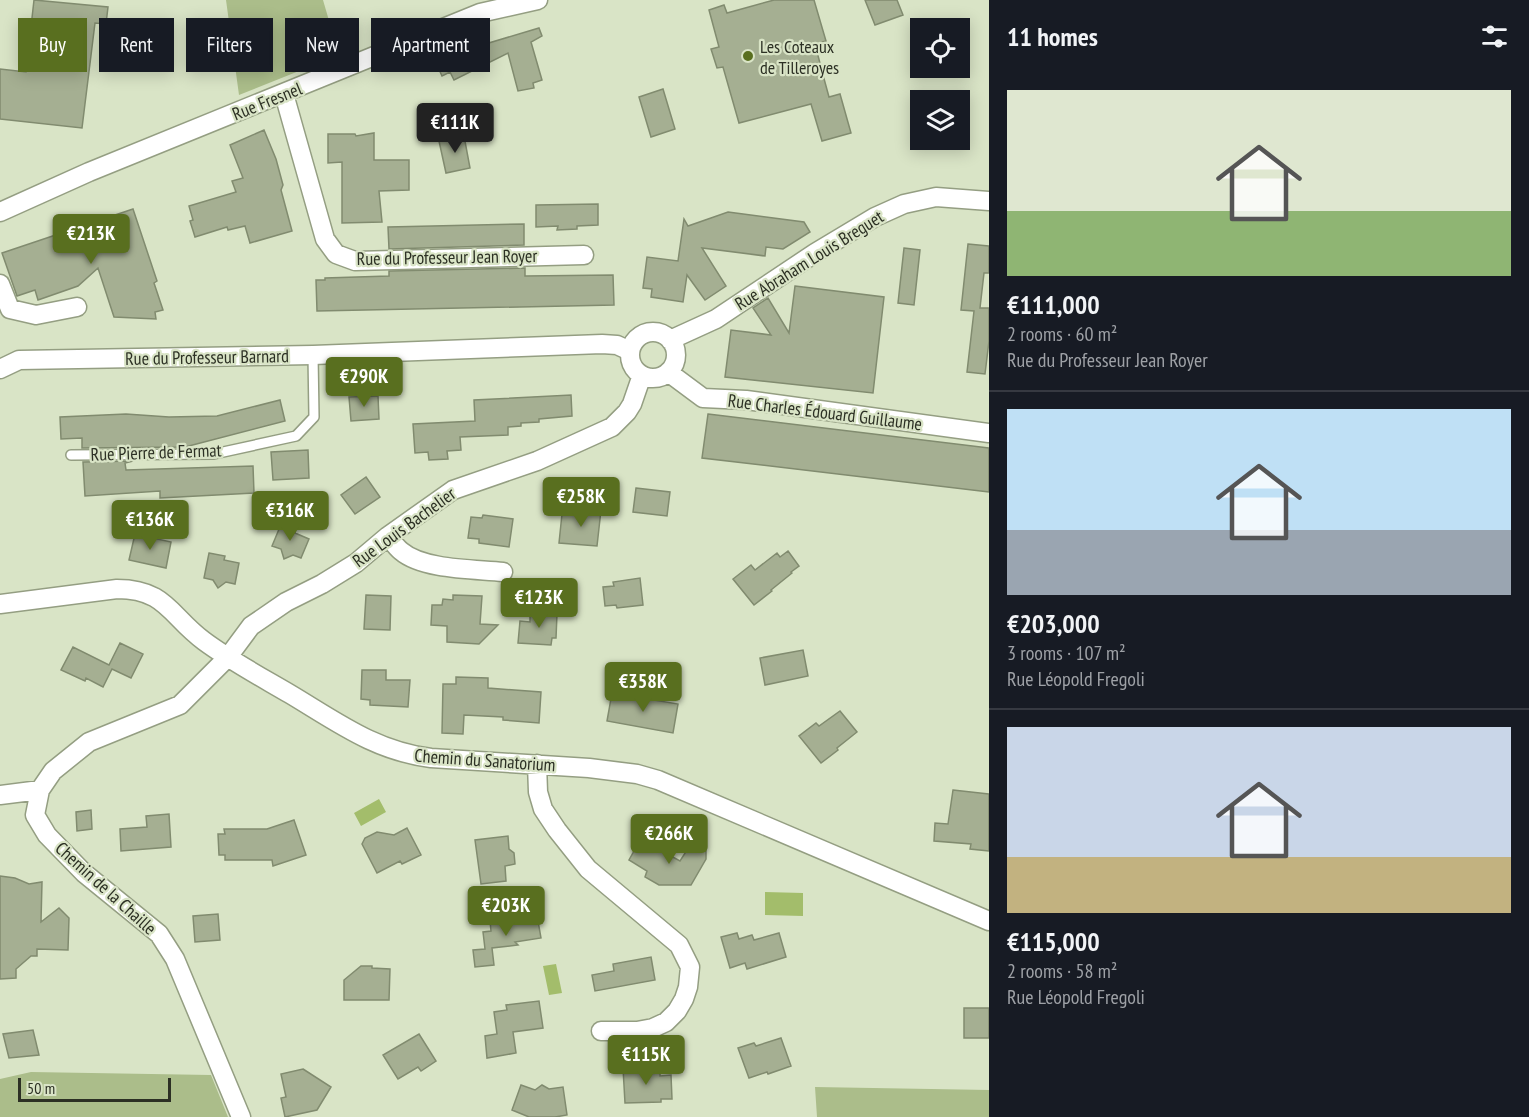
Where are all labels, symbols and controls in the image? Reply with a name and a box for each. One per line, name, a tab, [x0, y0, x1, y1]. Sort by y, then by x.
chip: Buy	[18, 18, 87, 72]
chip: Rent	[99, 18, 174, 72]
chip: Filters	[186, 18, 273, 72]
chip: New	[285, 18, 359, 72]
chip: Apartment	[371, 18, 490, 72]
map controls	[910, 18, 970, 150]
button: locate	[910, 18, 970, 78]
text: 11 homes	[1007, 20, 1098, 53]
icon: filters	[1478, 20, 1511, 53]
place label: Les Coteaux de Tilleroyes	[760, 35, 839, 79]
marker: Les Coteaux de Tilleroyes	[741, 49, 755, 63]
street label: Rue Fresnel	[229, 76, 306, 125]
button: layers	[910, 90, 970, 150]
pin: €111K	[413, 103, 497, 154]
text: €111K	[431, 109, 479, 135]
icon: home	[1205, 129, 1313, 237]
street label: Rue Abraham Louis Breguet	[730, 205, 888, 315]
pin: €213K	[49, 214, 133, 265]
text: €213K	[67, 220, 115, 246]
street label: Rue du Professeur Jean Royer	[356, 244, 538, 270]
text: €111,000	[1007, 288, 1100, 321]
text: 2 rooms · 60 m²	[1007, 321, 1117, 347]
street label: Rue du Professeur Barnard	[125, 344, 289, 370]
text: Rue du Professeur Jean Royer	[1007, 347, 1208, 373]
pin: €290K	[322, 357, 406, 408]
text: €290K	[340, 363, 388, 389]
street label: Rue Charles Édouard Guillaume	[727, 389, 923, 435]
street label: Rue Pierre de Fermat	[90, 438, 222, 466]
icon: home	[1205, 448, 1313, 556]
pin: €258K	[539, 477, 623, 528]
street label: Rue Louis Bachelier	[348, 482, 460, 572]
text: €258K	[557, 483, 605, 509]
pin: €316K	[248, 491, 332, 542]
text: €316K	[266, 497, 314, 523]
pin: €136K	[108, 500, 192, 551]
text: €136K	[126, 506, 174, 532]
pin: €123K	[497, 578, 581, 629]
text: €123K	[515, 584, 563, 610]
text: €203,000	[1007, 607, 1100, 640]
text: 3 rooms · 107 m²	[1007, 640, 1126, 666]
pin: €358K	[601, 662, 685, 713]
text: Rue Léopold Fregoli	[1007, 666, 1145, 692]
text: €358K	[619, 668, 667, 694]
street label: Chemin du Sanatorium	[414, 744, 556, 776]
icon: home	[1205, 766, 1313, 874]
pin: €266K	[627, 814, 711, 865]
text: €266K	[645, 820, 693, 846]
street label: Chemin de la Chaille	[51, 837, 161, 939]
pin: €203K	[464, 886, 548, 937]
text: €203K	[482, 892, 530, 918]
text: €115,000	[1007, 925, 1100, 958]
text: 2 rooms · 58 m²	[1007, 958, 1117, 984]
text: Rue Léopold Fregoli	[1007, 984, 1145, 1010]
pin: €115K	[604, 1035, 688, 1086]
text: €115K	[622, 1041, 670, 1067]
scale bar	[18, 1075, 171, 1102]
text: 50 m	[27, 1078, 55, 1098]

